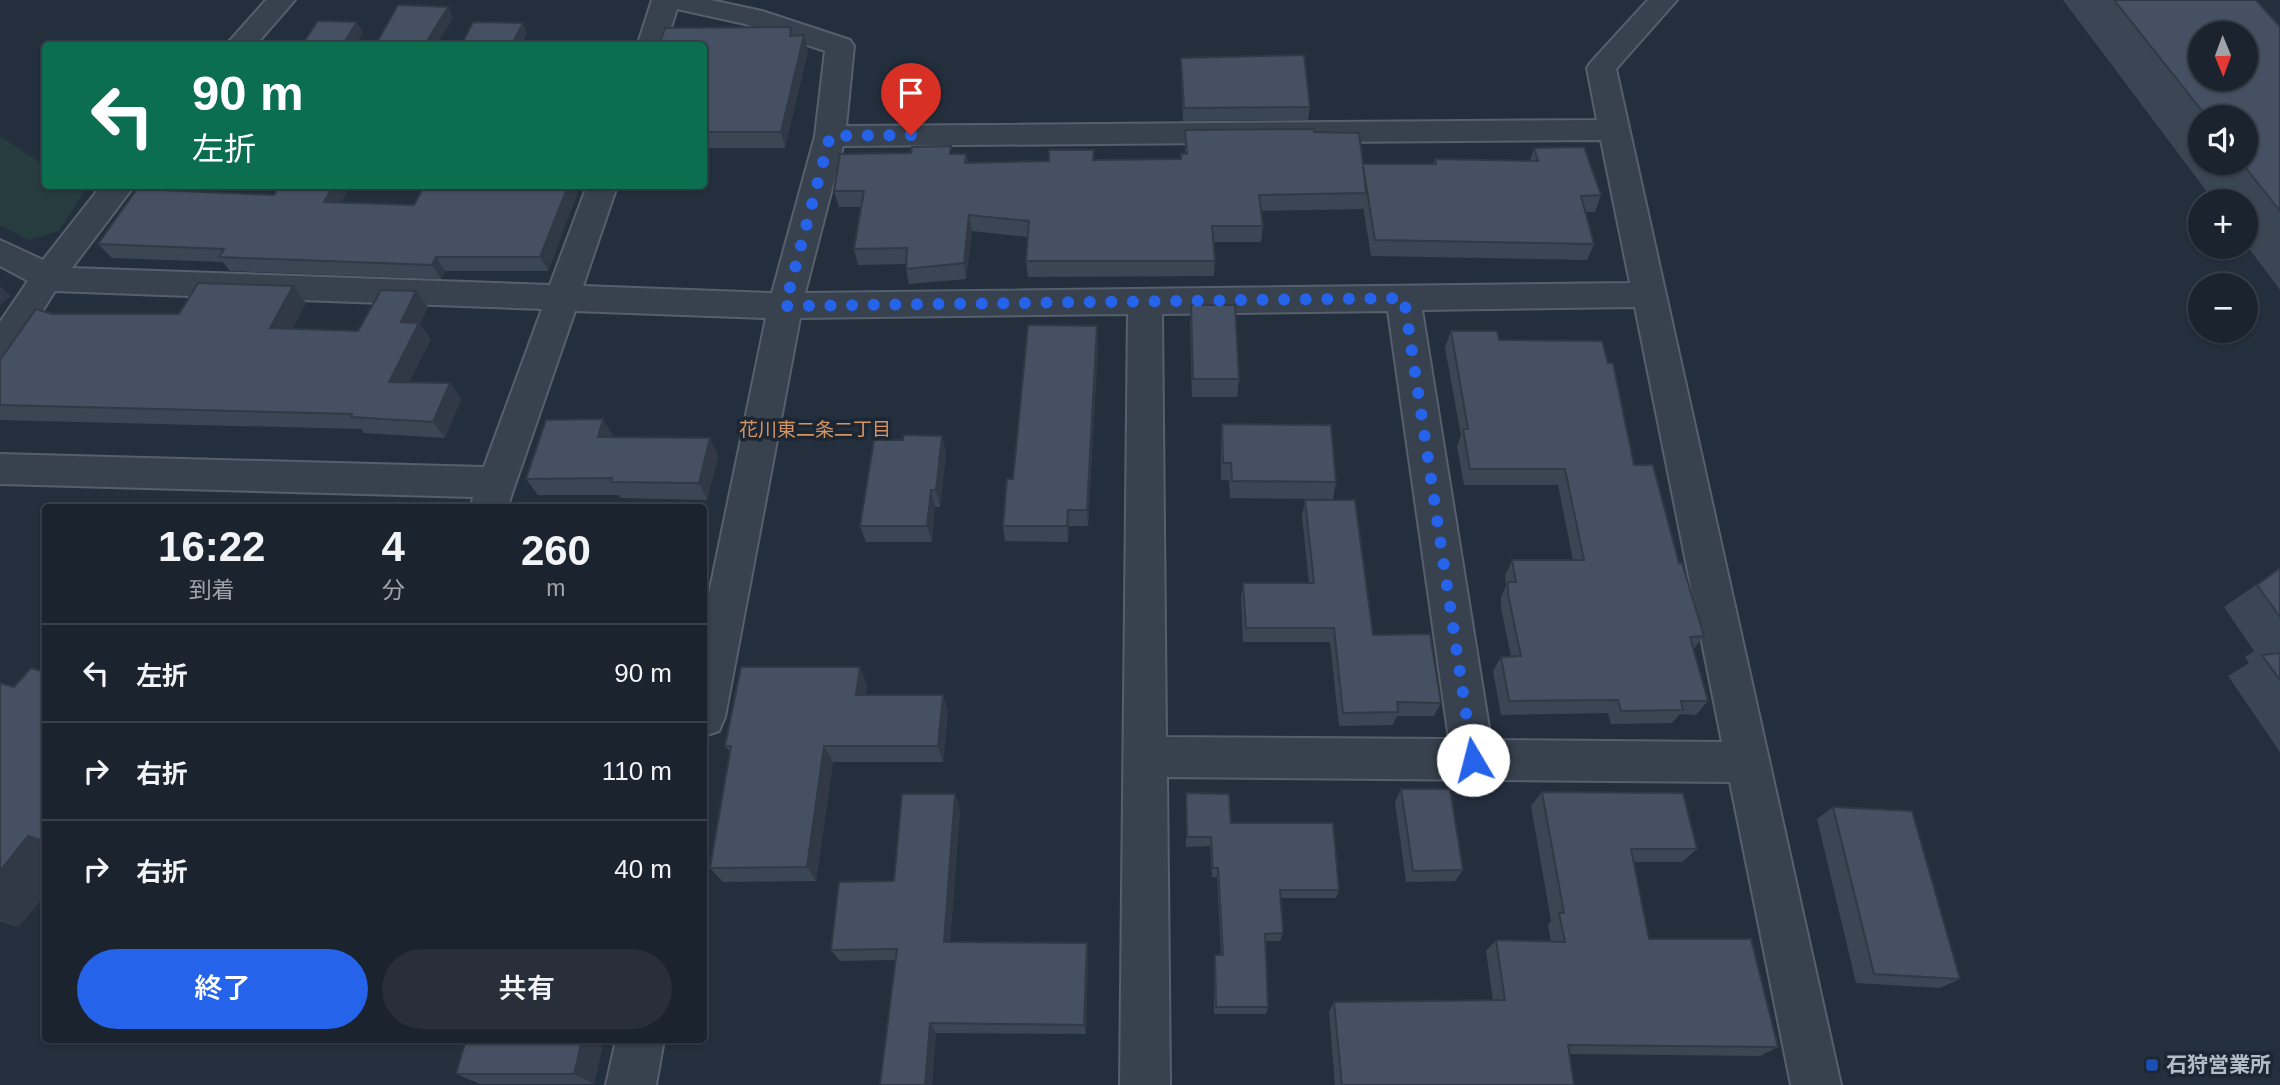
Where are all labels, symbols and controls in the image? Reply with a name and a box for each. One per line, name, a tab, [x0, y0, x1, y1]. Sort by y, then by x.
north arrow	[2188, 21, 2258, 91]
map controls	[2188, 21, 2258, 343]
pin	[881, 63, 941, 135]
text: 90 m	[192, 66, 304, 120]
icon: left	[77, 70, 168, 161]
icon: arrive	[892, 74, 930, 112]
button: sound	[2188, 105, 2258, 175]
text: 左折	[192, 131, 256, 167]
button: +	[2188, 189, 2258, 259]
button: −	[2188, 273, 2258, 343]
district label: 花川東二条二丁目	[739, 419, 891, 440]
text: 16:22	[158, 523, 265, 570]
text: 4	[381, 523, 405, 570]
text: 260	[521, 527, 591, 574]
text: m	[546, 575, 566, 601]
text: 到着	[189, 577, 235, 603]
text: 分	[382, 577, 405, 603]
icon: left	[77, 654, 115, 692]
text: 90 m	[614, 658, 672, 688]
text: 左折	[136, 661, 188, 691]
position arrow	[1436, 723, 1510, 797]
icon: right	[77, 752, 115, 790]
text: 110 m	[602, 756, 672, 786]
text: 右折	[136, 759, 188, 789]
icon: right	[77, 850, 115, 888]
text: 40 m	[614, 854, 672, 884]
text: 右折	[136, 857, 188, 887]
button: 終了	[77, 949, 368, 1029]
button: 共有	[382, 949, 672, 1029]
place label: 石狩営業所	[2166, 1053, 2271, 1076]
marker: 石狩営業所	[2144, 1057, 2160, 1073]

